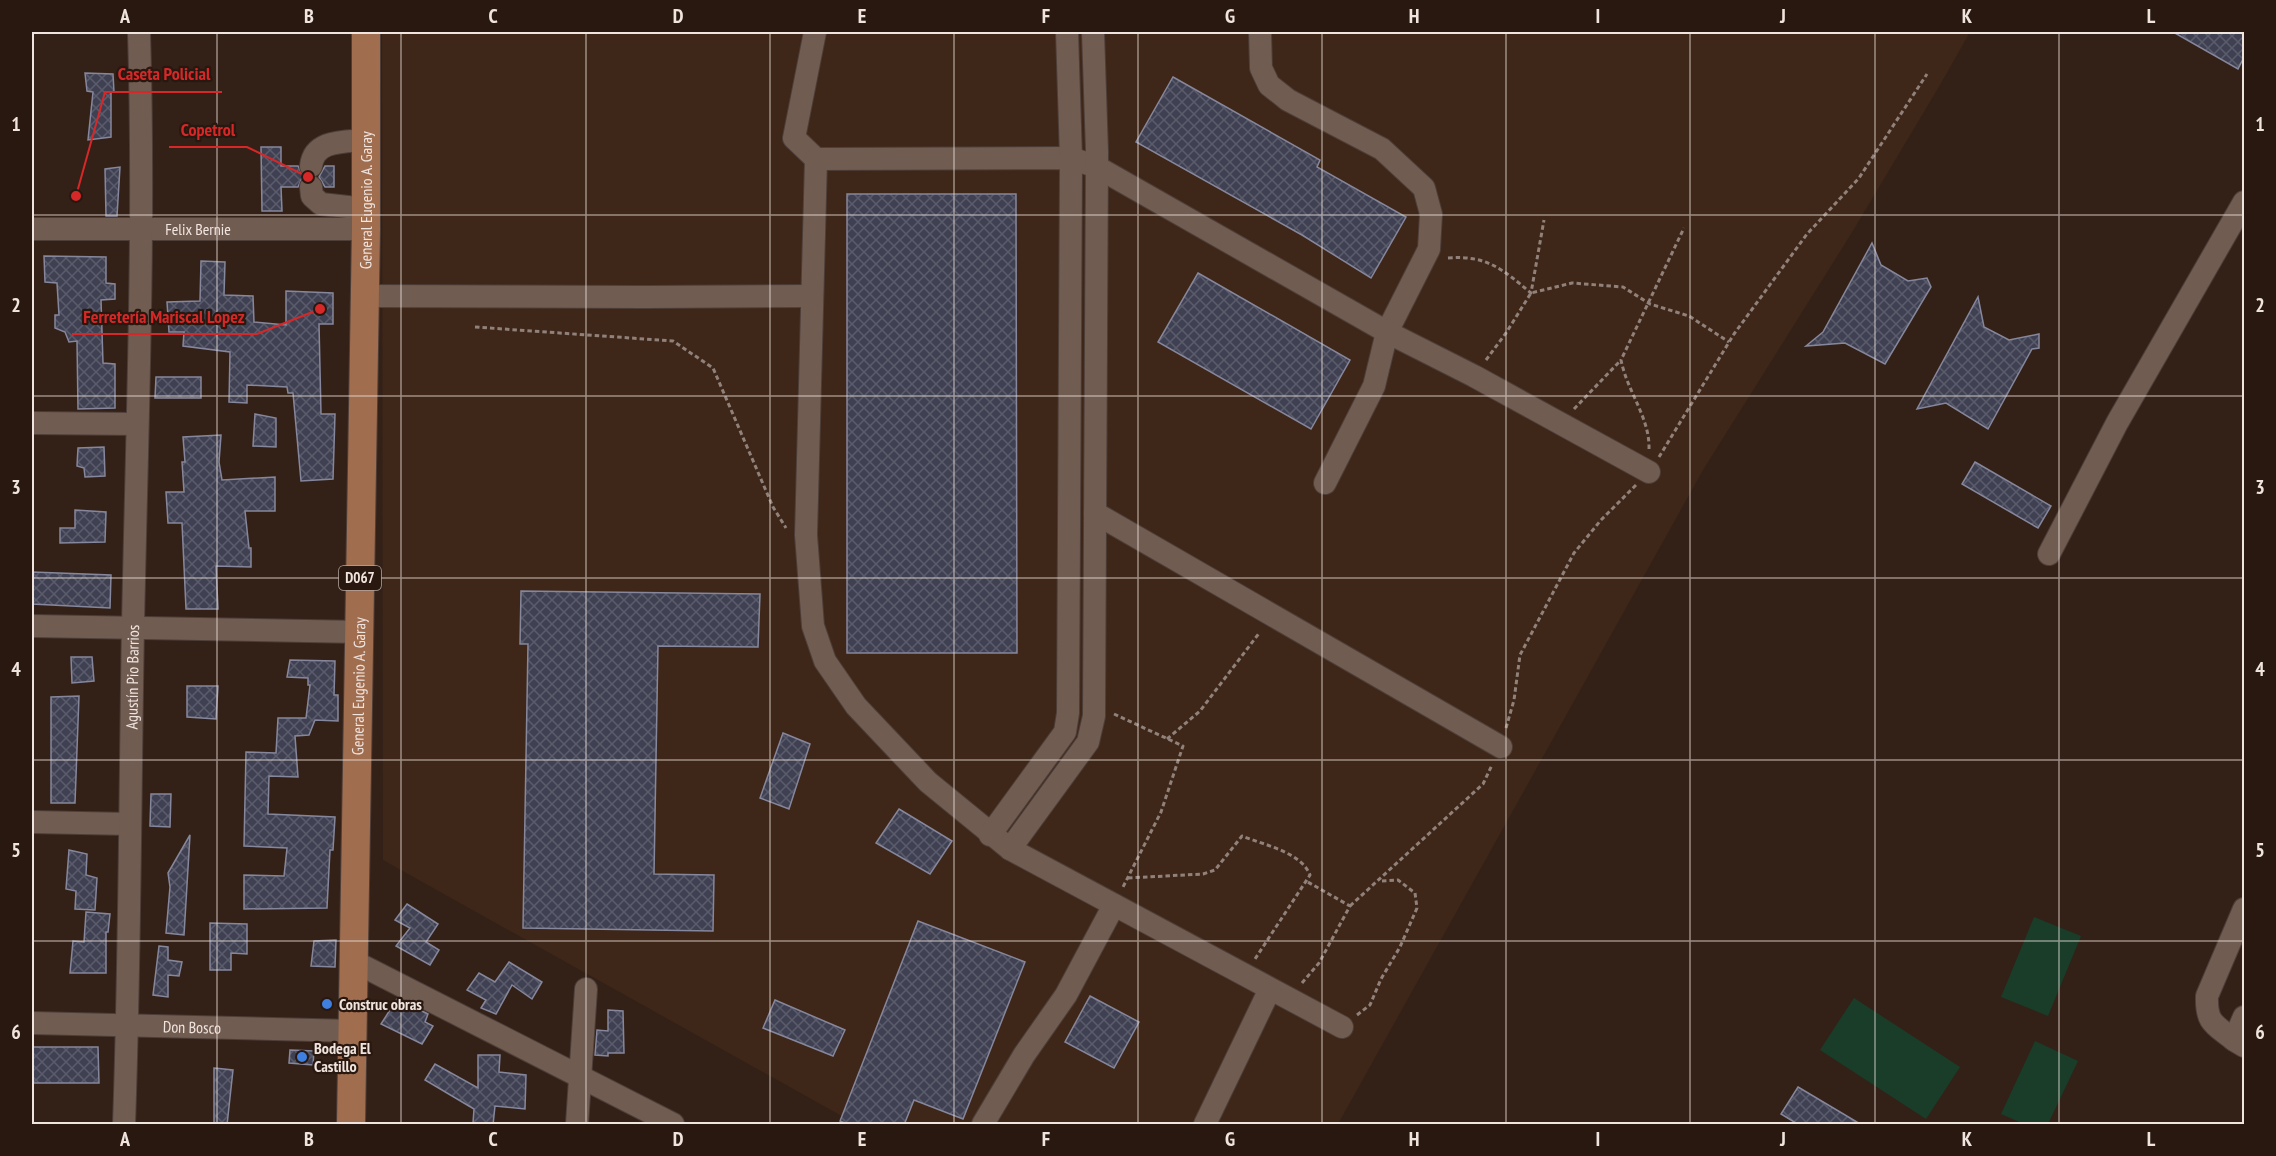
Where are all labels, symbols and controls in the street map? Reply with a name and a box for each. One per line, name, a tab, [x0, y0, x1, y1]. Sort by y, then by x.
text: A	[119, 3, 131, 29]
text: B	[304, 3, 314, 29]
text: C	[488, 3, 498, 29]
text: D	[673, 3, 684, 29]
text: E	[858, 3, 866, 29]
text: F	[1042, 3, 1050, 29]
text: G	[1225, 3, 1235, 29]
text: H	[1409, 3, 1419, 29]
text: I	[1596, 3, 1600, 29]
text: J	[1779, 3, 1786, 29]
text: K	[1962, 3, 1973, 29]
text: L	[2147, 3, 2156, 29]
callout: Caseta Policial	[105, 56, 222, 92]
text: Caseta Policial	[118, 62, 211, 85]
text: 1	[11, 111, 21, 137]
callout: Copetrol	[169, 111, 247, 147]
text: 1	[2255, 111, 2265, 137]
text: Copetrol	[181, 118, 236, 141]
street label: General Eugenio A. Garay	[355, 131, 376, 269]
street label: Felix Bernie	[165, 219, 231, 239]
text: 2	[11, 292, 21, 318]
text: 2	[2255, 292, 2265, 318]
callout: Ferretería Mariscal Lopez	[72, 298, 257, 334]
text: Ferretería Mariscal Lopez	[83, 305, 245, 328]
text: 3	[11, 474, 21, 500]
text: 3	[2255, 474, 2265, 500]
road number: D067	[339, 566, 381, 590]
street label: General Eugenio A. Garay	[347, 617, 369, 755]
street label: Agustín Pio Barrios	[121, 625, 143, 729]
text: 4	[11, 656, 21, 682]
text: 4	[2255, 656, 2265, 682]
text: 5	[11, 837, 21, 863]
text: 5	[2255, 837, 2265, 863]
place label: Construc obras	[339, 994, 422, 1014]
marker: Construc obras	[320, 997, 334, 1011]
street label: Don Bosco	[163, 1016, 221, 1038]
text: 6	[11, 1019, 21, 1045]
text: 6	[2255, 1019, 2265, 1045]
place label: Bodega El Castillo	[314, 1038, 371, 1076]
marker: Bodega El Castillo	[295, 1050, 309, 1064]
text: A	[119, 1126, 131, 1152]
text: B	[304, 1126, 314, 1152]
text: C	[488, 1126, 498, 1152]
text: D	[673, 1126, 684, 1152]
text: E	[858, 1126, 866, 1152]
text: F	[1042, 1126, 1050, 1152]
text: G	[1225, 1126, 1235, 1152]
text: H	[1409, 1126, 1419, 1152]
text: I	[1596, 1126, 1600, 1152]
text: J	[1779, 1126, 1786, 1152]
text: K	[1962, 1126, 1973, 1152]
text: L	[2147, 1126, 2156, 1152]

